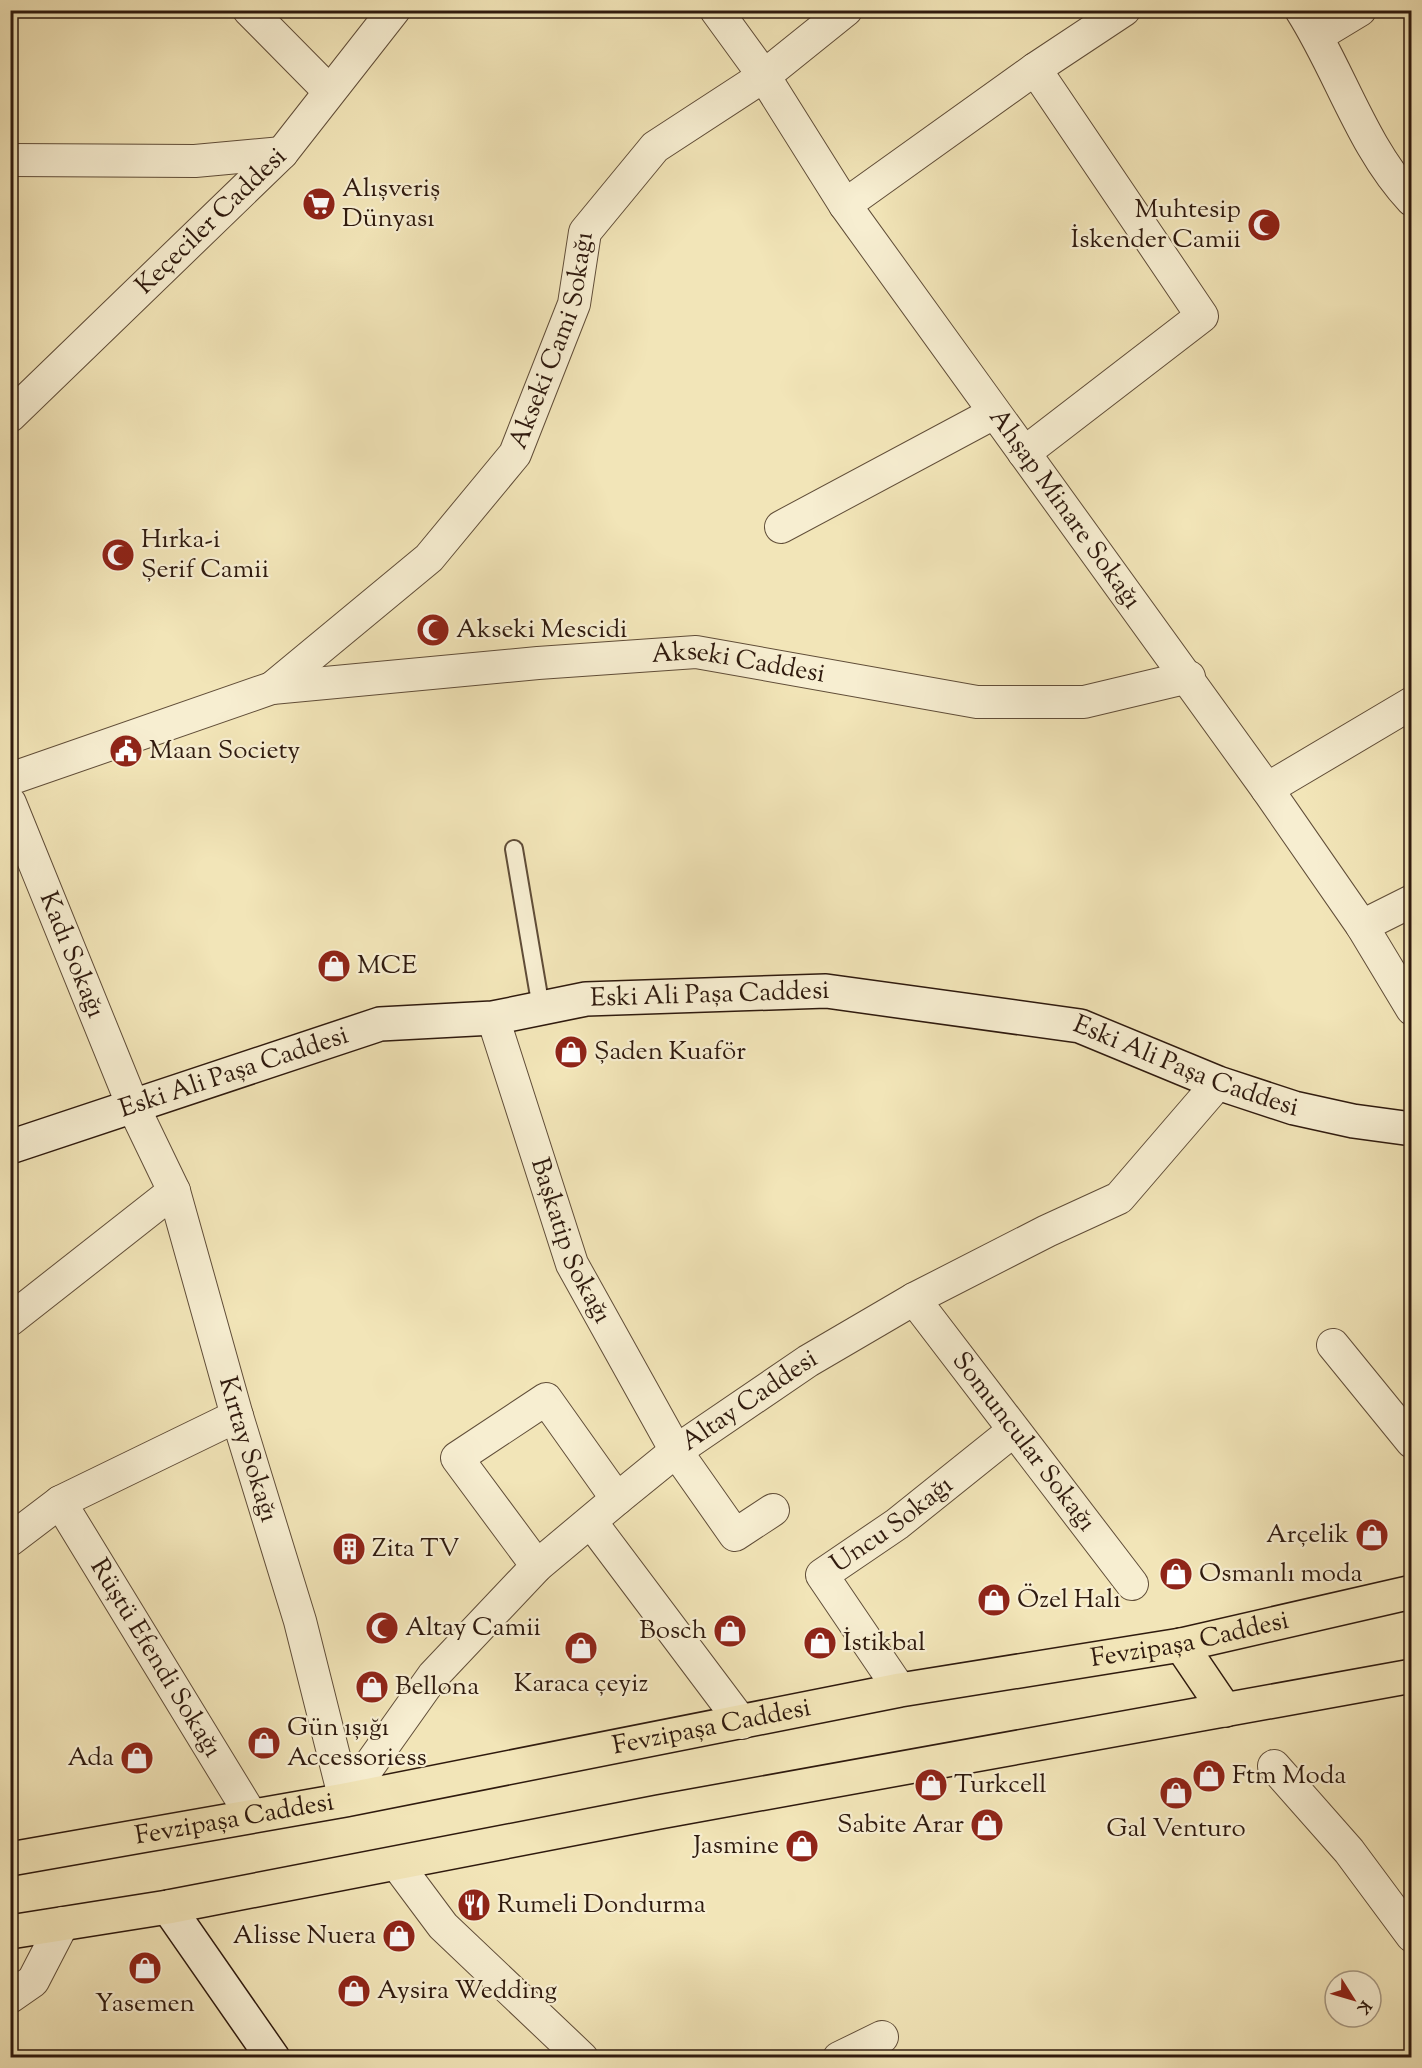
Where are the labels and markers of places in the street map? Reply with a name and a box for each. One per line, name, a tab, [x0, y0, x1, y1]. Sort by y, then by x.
place label: Alışveriş Dünyası	[342, 171, 440, 238]
supermarket icon: Alışveriş Dünyası	[301, 186, 337, 222]
place label: Muhtesip İskender Camii	[1071, 192, 1241, 259]
mosque icon: Muhtesip İskender Camii	[1246, 207, 1282, 243]
place label: Hırka-i Şerif Camii	[141, 522, 269, 589]
mosque icon: Hırka-i Şerif Camii	[100, 537, 136, 573]
mosque icon: Akseki Mescidi	[415, 612, 451, 648]
place label: Akseki Mescidi	[456, 612, 628, 649]
public building icon: Maan Society	[108, 733, 144, 769]
place label: Maan Society	[149, 733, 300, 770]
shop icon: MCE	[316, 948, 352, 984]
place label: MCE	[357, 948, 417, 985]
shop icon: Şaden Kuaför	[553, 1034, 589, 1070]
place label: Şaden Kuaför	[594, 1034, 746, 1071]
place label: Arçelik	[1266, 1517, 1349, 1554]
shop icon: Arçelik	[1354, 1517, 1390, 1553]
building icon: Zita TV	[331, 1531, 367, 1567]
place label: Zita TV	[372, 1531, 460, 1568]
shop icon: Osmanlı moda	[1158, 1556, 1194, 1592]
place label: Osmanlı moda	[1199, 1556, 1363, 1593]
shop icon: Özel Halı	[976, 1582, 1012, 1618]
place label: Özel Halı	[1017, 1582, 1121, 1619]
mosque icon: Altay Camii	[364, 1610, 400, 1646]
place label: Altay Camii	[405, 1610, 541, 1647]
place label: Bosch	[639, 1613, 707, 1650]
shop icon: Bosch	[712, 1613, 748, 1649]
shop icon: İstikbal	[802, 1625, 838, 1661]
place label: İstikbal	[843, 1625, 925, 1662]
shop icon: Karaca çeyiz	[563, 1630, 599, 1666]
place label: Karaca çeyiz	[514, 1666, 649, 1703]
shop icon: Bellona	[354, 1669, 390, 1705]
place label: Bellona	[395, 1669, 479, 1706]
place label: Gün ışığı Accessoriess	[287, 1710, 427, 1777]
shop icon: Gün ışığı Accessoriess	[246, 1725, 282, 1761]
place label: Ada	[67, 1740, 114, 1777]
shop icon: Ada	[119, 1740, 155, 1776]
shop icon: Ftm Moda	[1191, 1758, 1227, 1794]
place label: Ftm Moda	[1232, 1758, 1346, 1795]
shop icon: Turkcell	[913, 1767, 949, 1803]
place label: Turkcell	[954, 1767, 1047, 1804]
shop icon: Gal Venturo	[1158, 1775, 1194, 1811]
place label: Sabite Arar	[837, 1807, 964, 1844]
shop icon: Sabite Arar	[969, 1807, 1005, 1843]
place label: Gal Venturo	[1106, 1811, 1246, 1848]
place label: Jasmine	[691, 1828, 779, 1865]
shop icon: Jasmine	[784, 1828, 820, 1864]
restaurant icon: Rumeli Dondurma	[456, 1887, 492, 1923]
place label: Rumeli Dondurma	[497, 1887, 706, 1924]
place label: Alisse Nuera	[233, 1918, 376, 1955]
shop icon: Alisse Nuera	[381, 1918, 417, 1954]
shop icon: Yasemen	[127, 1950, 163, 1986]
shop icon: Aysira Wedding	[336, 1973, 372, 2009]
place label: Aysira Wedding	[377, 1973, 557, 2010]
place label: Yasemen	[95, 1986, 195, 2023]

